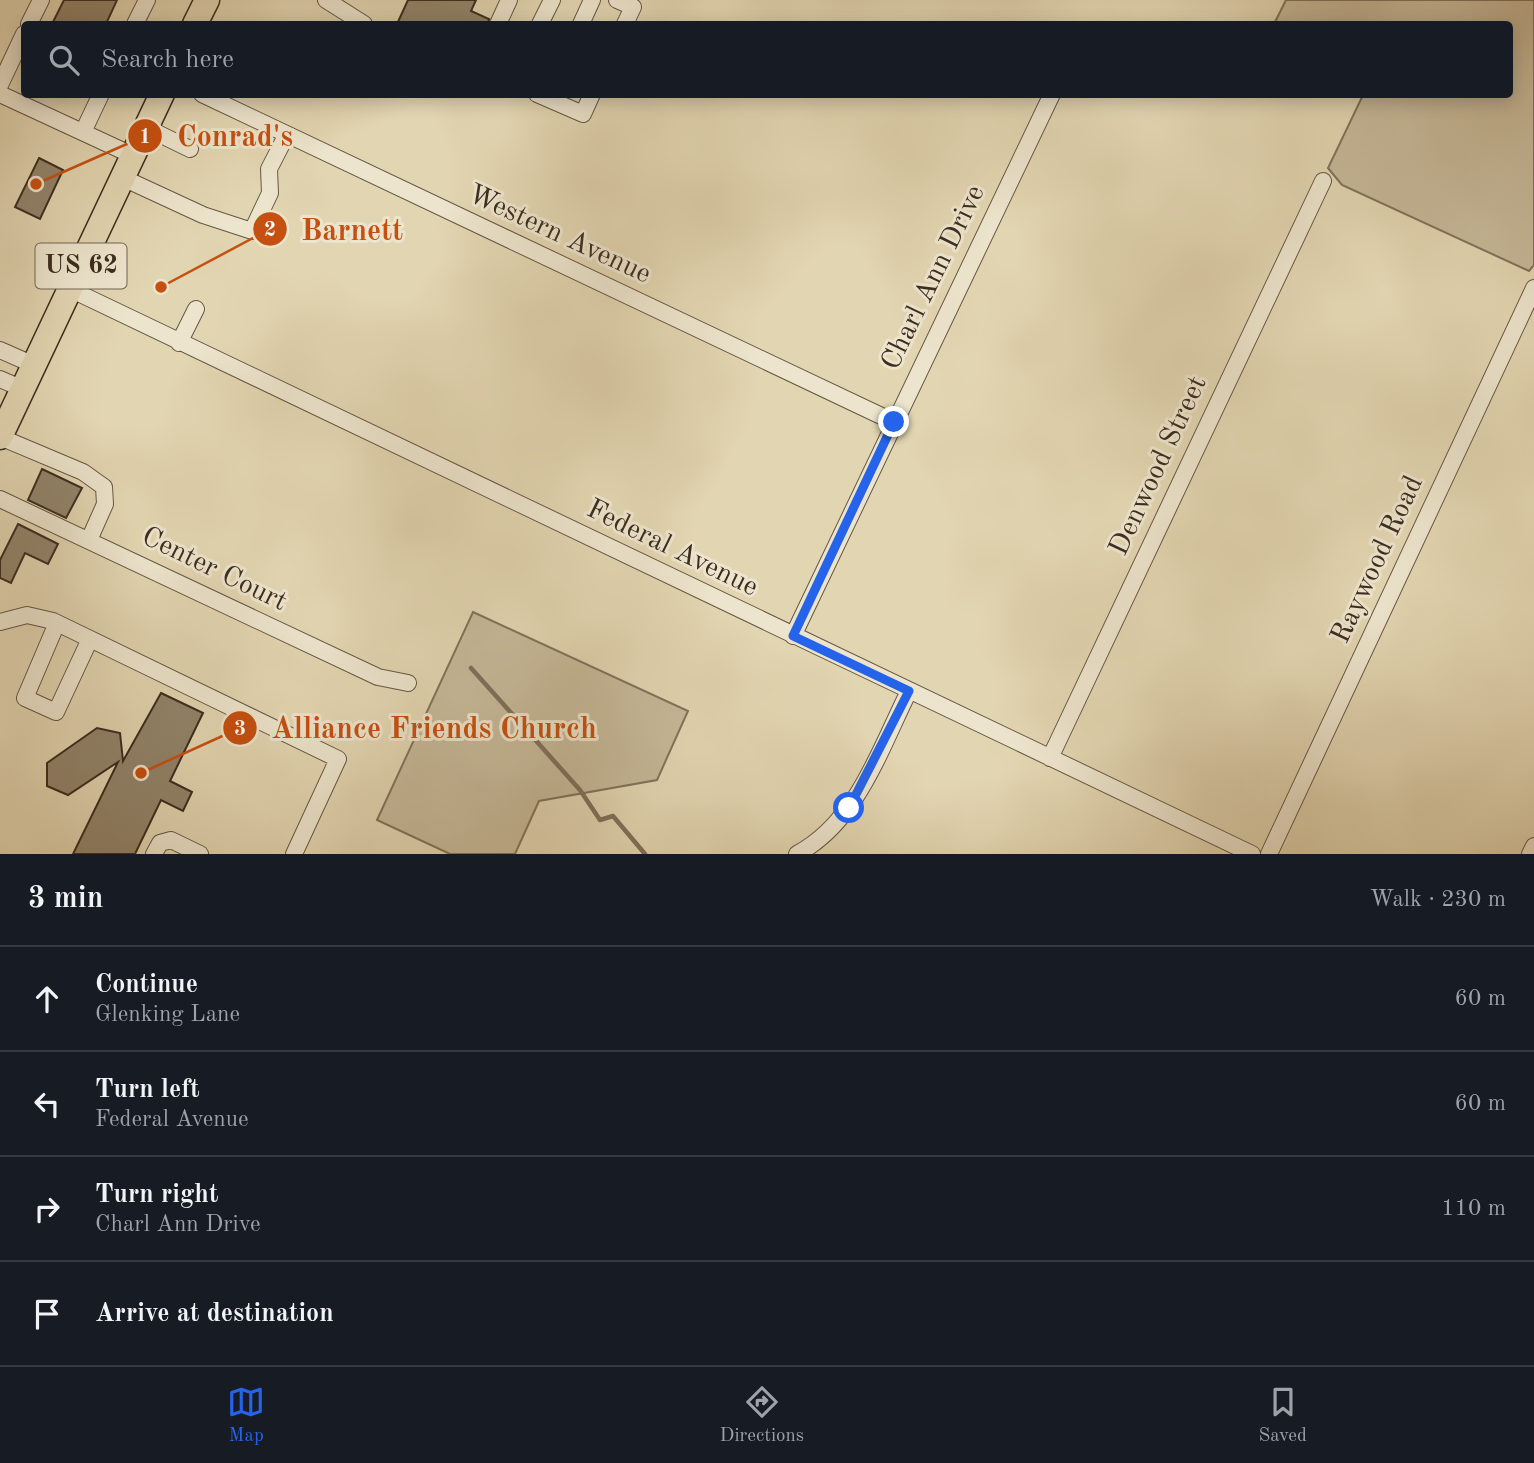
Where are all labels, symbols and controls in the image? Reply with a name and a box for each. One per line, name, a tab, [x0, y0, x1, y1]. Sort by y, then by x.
search box	[21, 21, 1513, 98]
icon: search	[45, 41, 83, 79]
text: Search here	[101, 47, 234, 73]
callout: Conrad's	[128, 110, 307, 161]
text: Conrad's	[177, 123, 293, 153]
text: 1	[139, 127, 151, 148]
street label: Western Avenue	[463, 180, 655, 290]
street label: Charl Ann Drive	[877, 181, 991, 375]
callout: Barnett	[252, 204, 417, 255]
text: Barnett	[301, 217, 403, 247]
text: 2	[264, 220, 276, 241]
road number: US 62	[36, 244, 126, 288]
street label: Denwood Street	[1105, 372, 1213, 560]
route end	[878, 406, 909, 437]
street label: Raywood Road	[1327, 472, 1429, 648]
street label: Federal Avenue	[582, 495, 762, 603]
street label: Center Court	[137, 523, 291, 617]
callout: Alliance Friends Church	[222, 702, 611, 753]
text: Alliance Friends Church	[271, 715, 597, 745]
text: 3	[234, 719, 246, 740]
route start	[833, 792, 864, 823]
text: 3 min	[28, 884, 103, 914]
text: Walk · 230 m	[1370, 888, 1506, 911]
text: Continue	[95, 972, 198, 998]
icon: ahead	[28, 980, 66, 1018]
text: 60 m	[1455, 987, 1506, 1010]
text: Glenking Lane	[95, 1003, 240, 1026]
text: Turn left	[95, 1077, 200, 1103]
icon: left	[28, 1085, 66, 1123]
text: 60 m	[1455, 1092, 1506, 1115]
text: Federal Avenue	[95, 1108, 249, 1131]
text: Turn right	[95, 1182, 218, 1208]
icon: right	[28, 1190, 66, 1228]
text: 110 m	[1441, 1197, 1506, 1220]
text: Charl Ann Drive	[95, 1213, 260, 1236]
icon: arrive	[28, 1295, 66, 1333]
text: Arrive at destination	[95, 1301, 334, 1327]
tab: Map	[227, 1383, 265, 1448]
tab: Directions	[720, 1383, 804, 1448]
tab: Saved	[1258, 1383, 1307, 1448]

